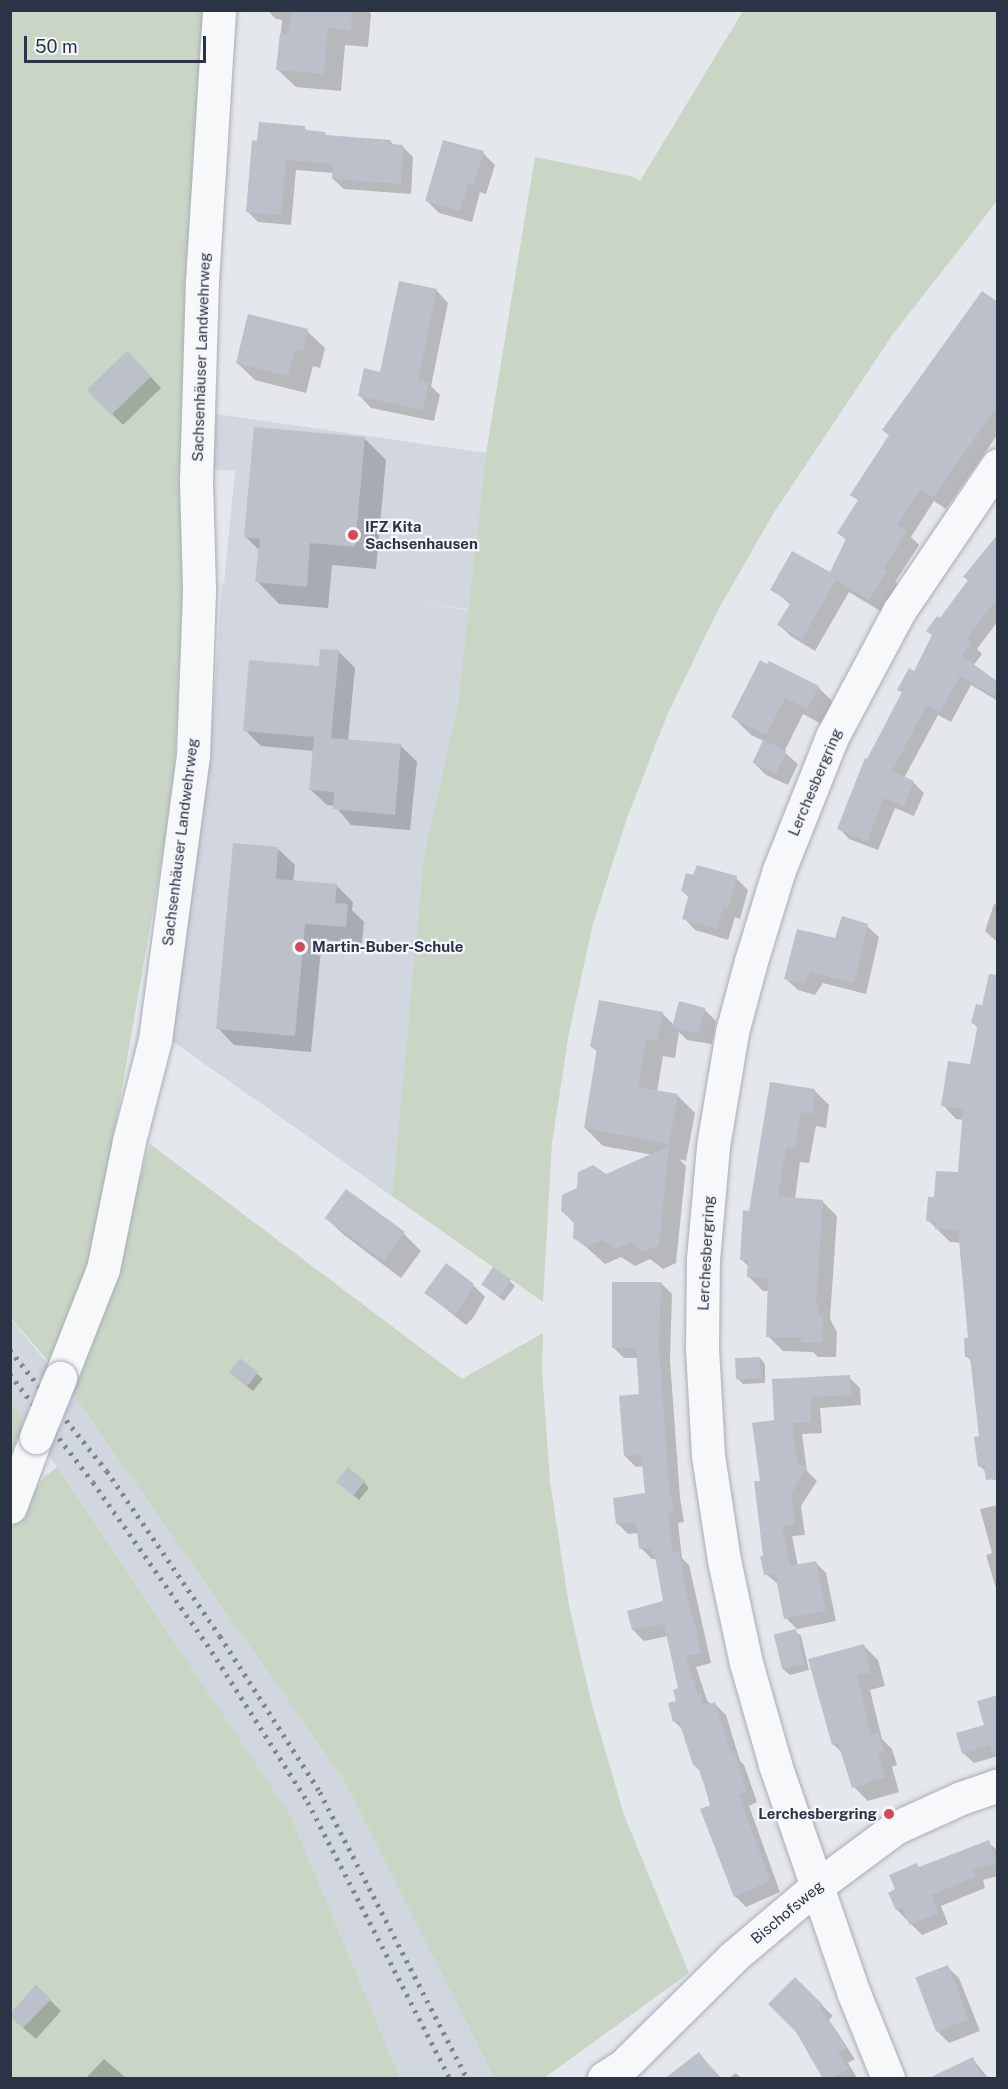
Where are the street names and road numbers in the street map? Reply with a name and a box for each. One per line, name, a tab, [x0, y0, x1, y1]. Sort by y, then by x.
street label: Sachsenhäuser Landwehrweg	[188, 252, 214, 462]
street label: Lerchesbergring	[784, 725, 846, 839]
street label: Sachsenhäuser Landwehrweg	[158, 737, 202, 947]
street label: Lerchesbergring	[694, 1195, 718, 1311]
street label: Bischofsweg	[747, 1877, 827, 1947]

